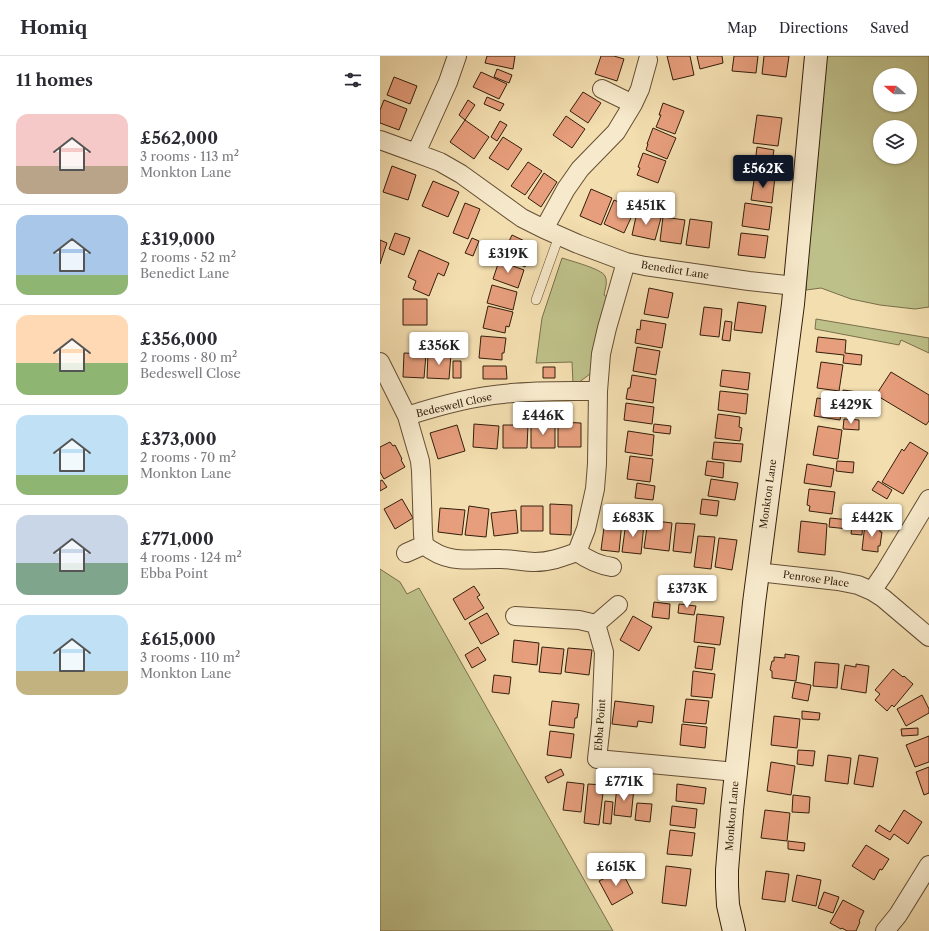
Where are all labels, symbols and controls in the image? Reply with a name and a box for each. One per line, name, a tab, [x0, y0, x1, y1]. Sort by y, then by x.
text: Homiq	[20, 16, 87, 39]
text: Map	[727, 19, 757, 37]
text: Directions	[779, 19, 848, 37]
text: Saved	[870, 19, 909, 37]
north arrow	[873, 68, 917, 112]
map controls	[873, 68, 917, 164]
icon: filters	[342, 69, 364, 91]
text: 11 homes	[16, 70, 93, 90]
button: layers	[873, 120, 917, 164]
text: £562,000	[140, 128, 218, 148]
icon: home	[48, 130, 96, 178]
text: 3 rooms · 113 m²	[140, 148, 239, 164]
pin: £562K	[735, 155, 791, 189]
text: £562K	[742, 160, 784, 176]
text: Monkton Lane	[140, 164, 231, 180]
pin: £451K	[618, 192, 674, 226]
text: £451K	[626, 197, 666, 213]
text: £319,000	[140, 229, 215, 249]
icon: home	[48, 231, 96, 279]
pin: £319K	[480, 240, 536, 274]
text: £319K	[488, 245, 528, 261]
text: 2 rooms · 52 m²	[140, 249, 236, 265]
street label: Benedict Lane	[640, 258, 710, 282]
text: Benedict Lane	[140, 265, 229, 281]
text: £356,000	[140, 329, 218, 349]
icon: home	[48, 331, 96, 379]
pin: £356K	[411, 332, 467, 366]
text: £356K	[418, 337, 460, 353]
text: 2 rooms · 80 m²	[140, 349, 237, 365]
text: Bedeswell Close	[140, 365, 241, 381]
street label: Bedeswell Close	[415, 390, 494, 420]
pin: £429K	[823, 391, 879, 425]
text: £429K	[830, 396, 872, 412]
pin: £446K	[515, 402, 571, 436]
text: £446K	[522, 407, 564, 423]
text: £373,000	[140, 429, 216, 449]
icon: home	[48, 431, 96, 479]
text: 2 rooms · 70 m²	[140, 449, 236, 465]
street label: Monkton Lane	[757, 458, 779, 530]
text: Monkton Lane	[140, 465, 231, 481]
pin: £683K	[605, 504, 661, 538]
pin: £442K	[844, 504, 900, 538]
text: £683K	[612, 509, 654, 525]
text: £442K	[851, 509, 893, 525]
text: £771,000	[140, 529, 214, 549]
icon: home	[48, 531, 96, 579]
text: 4 rooms · 124 m²	[140, 549, 242, 565]
text: Ebba Point	[140, 565, 208, 581]
street label: Penrose Place	[782, 568, 850, 590]
pin: £373K	[659, 575, 715, 609]
text: £373K	[667, 580, 707, 596]
text: £615,000	[140, 629, 216, 649]
icon: home	[48, 631, 96, 679]
text: 3 rooms · 110 m²	[140, 649, 240, 665]
text: Monkton Lane	[140, 665, 231, 681]
street label: Ebba Point	[592, 698, 608, 751]
pin: £771K	[596, 768, 652, 802]
text: £771K	[605, 773, 643, 789]
street label: Monkton Lane	[722, 780, 742, 852]
pin: £615K	[588, 853, 644, 887]
text: £615K	[596, 858, 636, 874]

